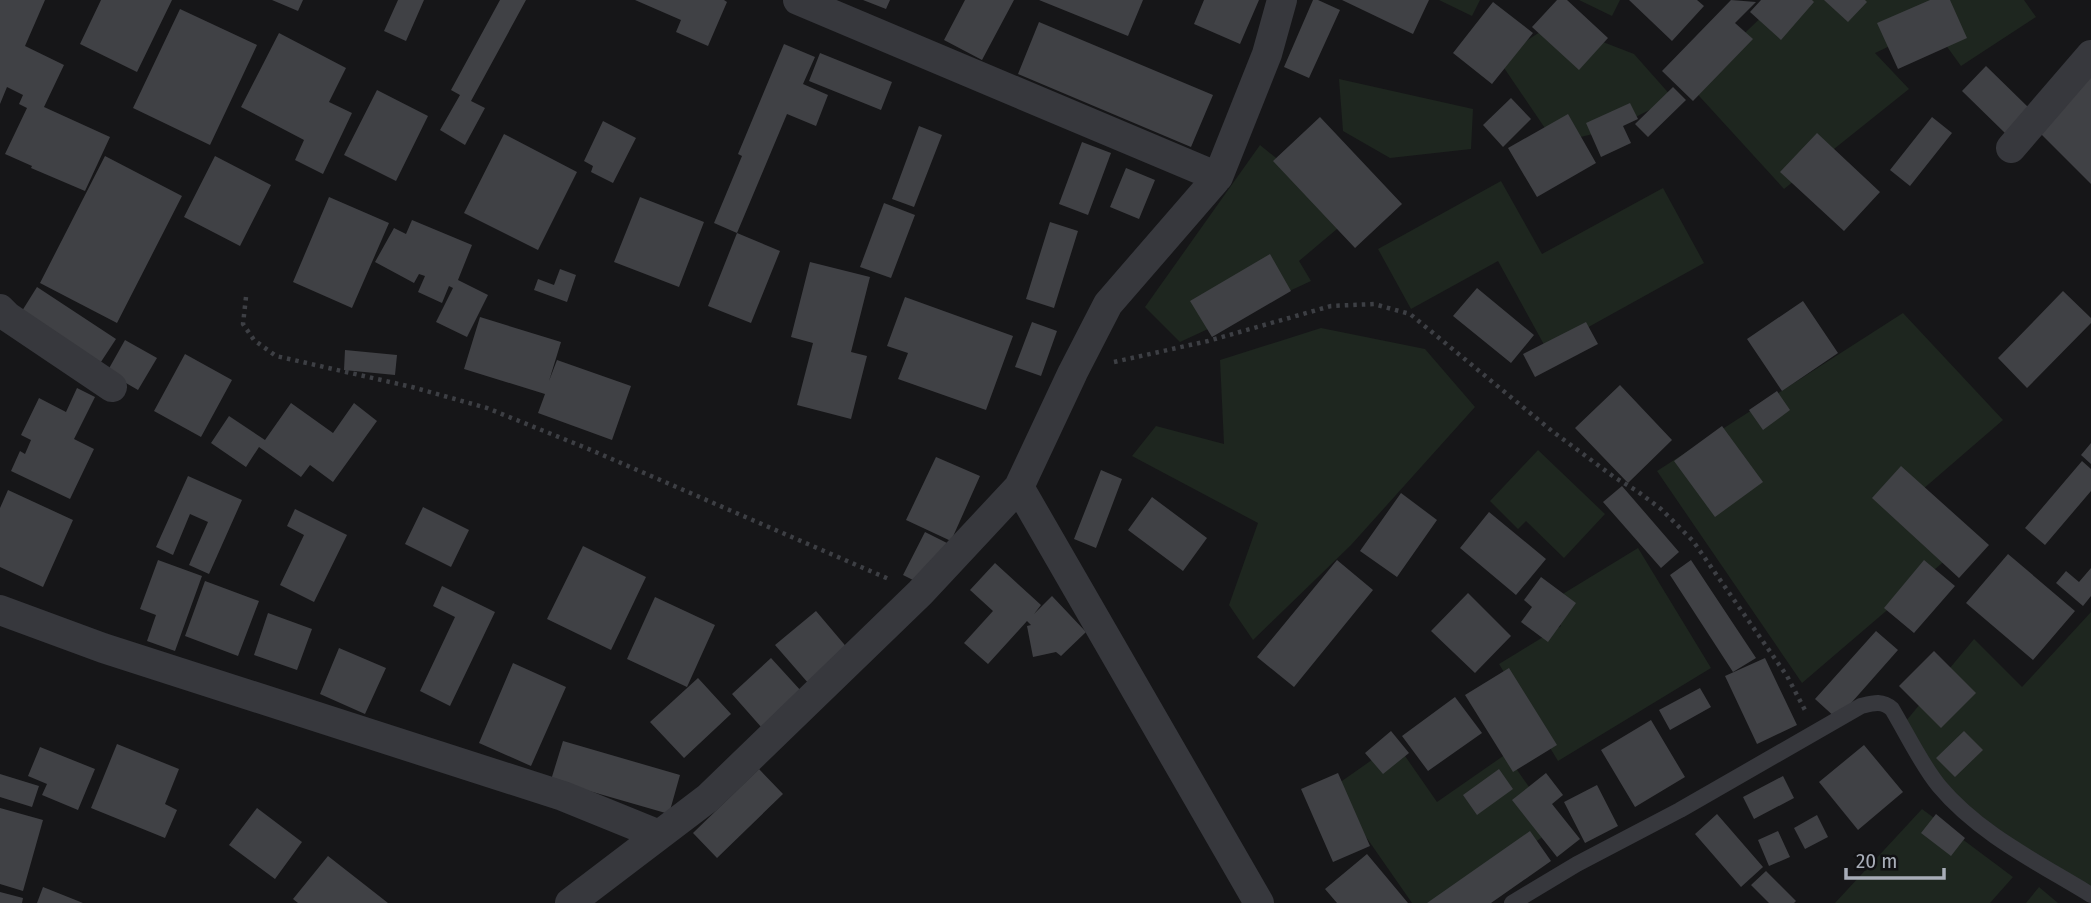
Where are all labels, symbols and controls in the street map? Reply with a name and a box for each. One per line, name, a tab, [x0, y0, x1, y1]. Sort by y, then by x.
scale bar	[1846, 836, 1944, 880]
text: 20 m	[1856, 848, 1897, 874]

